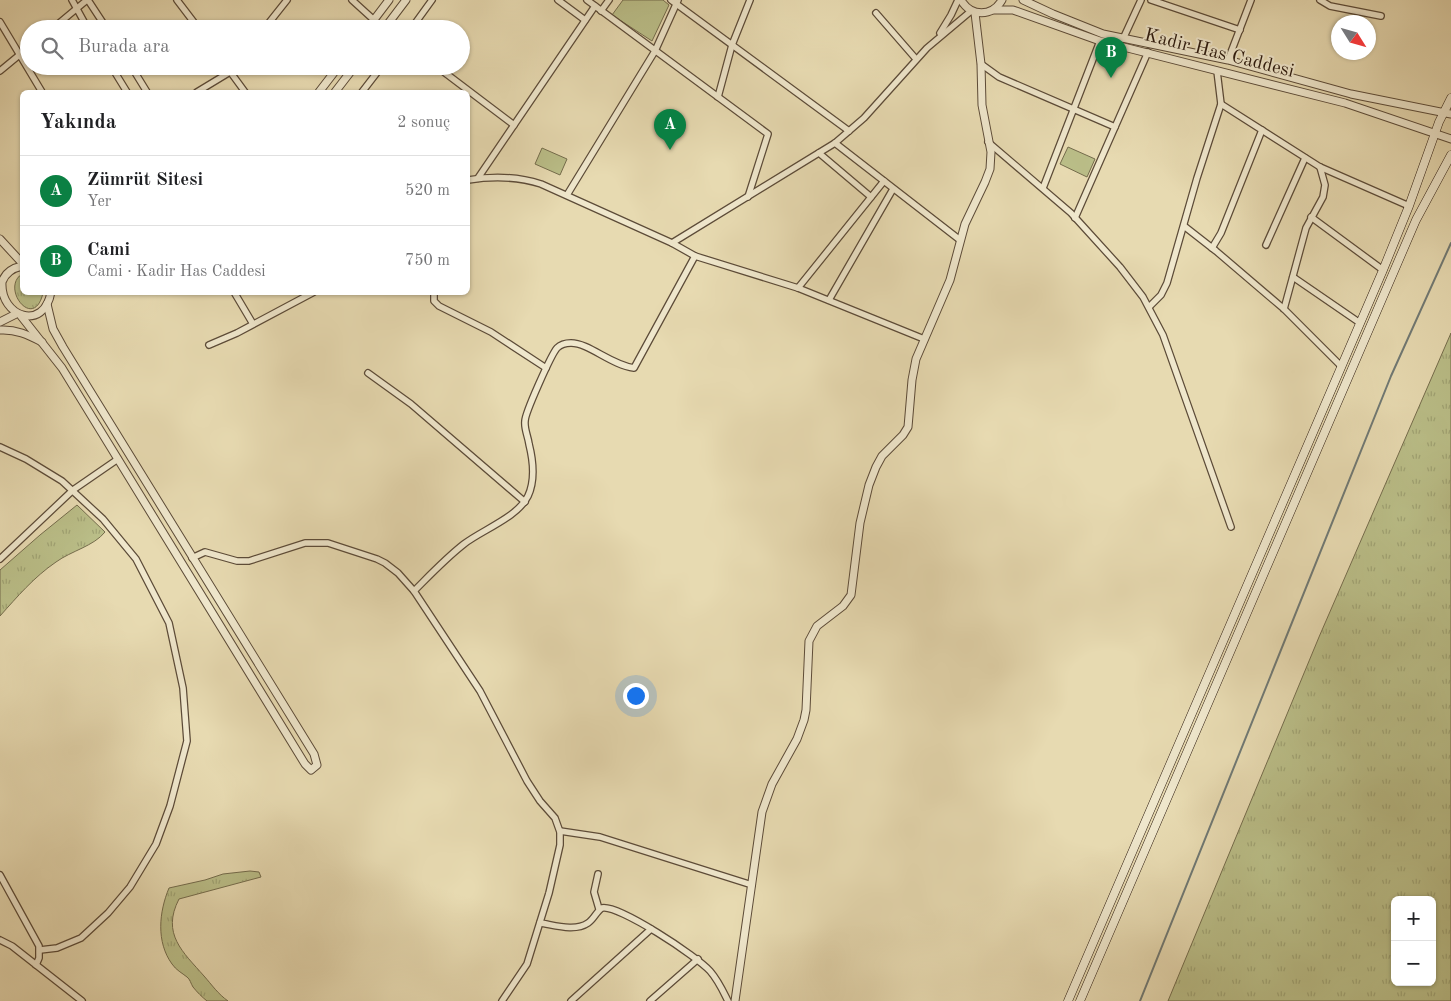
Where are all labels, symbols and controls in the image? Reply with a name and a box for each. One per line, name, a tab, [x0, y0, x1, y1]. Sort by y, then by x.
north arrow	[1331, 15, 1376, 60]
search box	[20, 20, 470, 75]
street label: Kadir Has Caddesi	[1142, 26, 1296, 82]
icon: search	[38, 34, 66, 62]
pin: B	[1095, 37, 1127, 78]
text: Burada ara	[78, 38, 170, 57]
pin: A	[654, 109, 686, 150]
text: Yakında	[40, 112, 116, 133]
text: 2 sonuç	[397, 115, 450, 131]
text: Zümrüt Sitesi	[87, 171, 203, 190]
text: A	[50, 183, 62, 199]
text: 520 m	[405, 183, 450, 199]
text: Yer	[87, 194, 111, 210]
text: Cami	[87, 241, 130, 260]
text: B	[50, 253, 62, 269]
text: 750 m	[405, 253, 450, 269]
text: Cami · Kadir Has Caddesi	[87, 264, 266, 280]
your location	[623, 683, 649, 709]
map controls	[1391, 896, 1436, 986]
button: +	[1391, 896, 1436, 941]
button: −	[1391, 941, 1436, 986]

